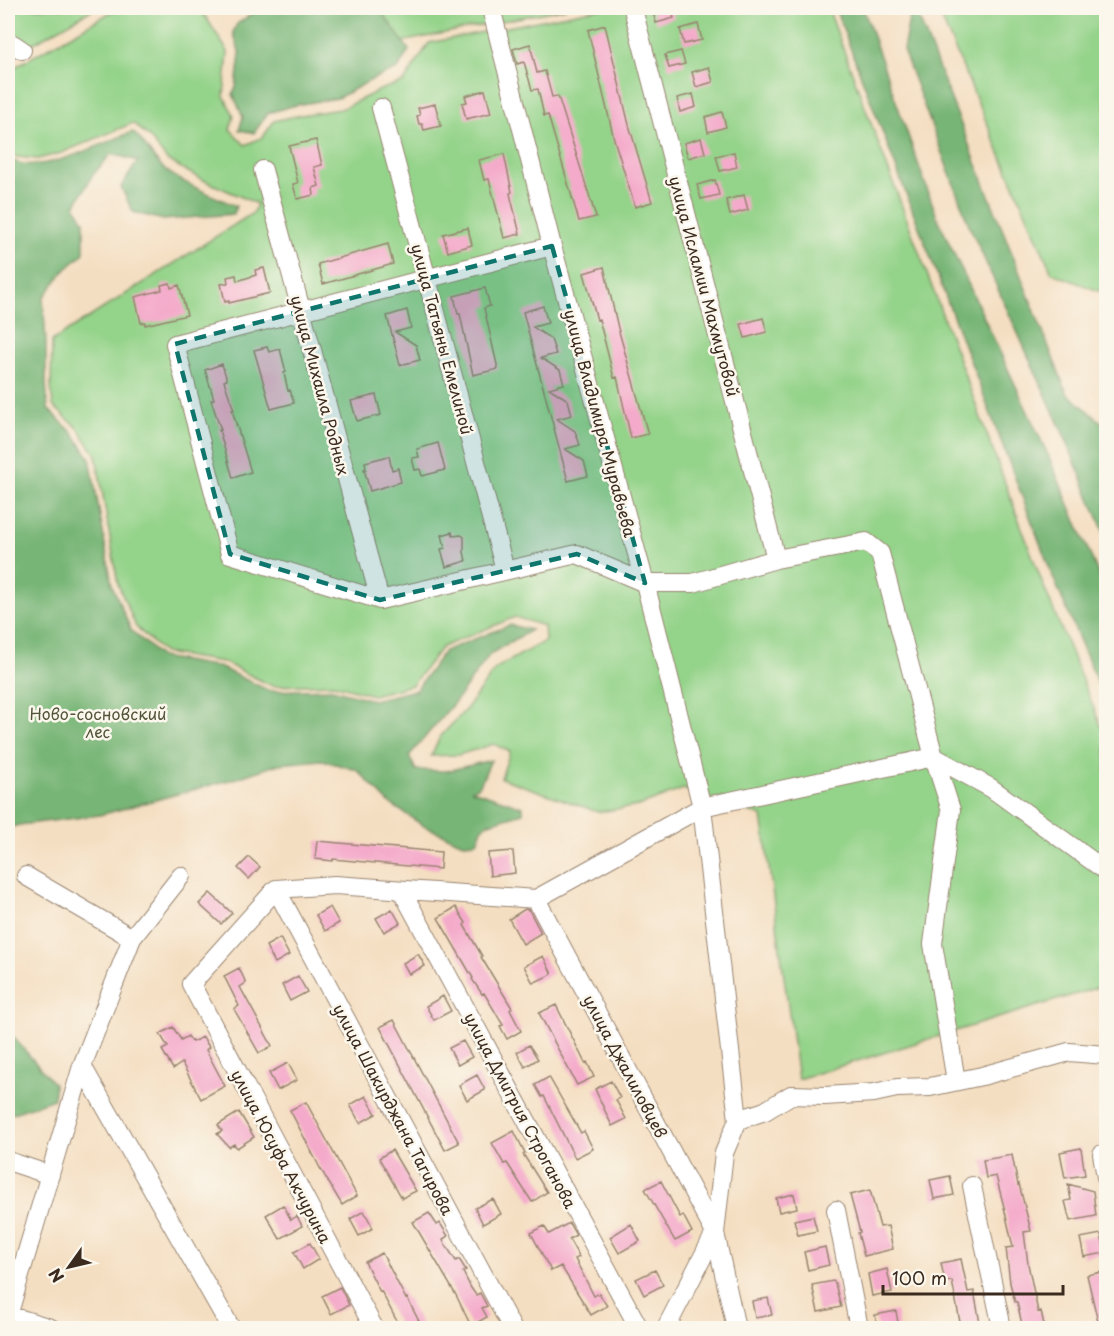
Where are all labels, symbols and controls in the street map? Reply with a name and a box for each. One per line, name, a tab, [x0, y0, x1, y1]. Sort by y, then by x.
street label: улица Исламии Махмутовой	[664, 173, 746, 399]
street label: улица Татьяны Емелиной	[406, 241, 480, 437]
street label: улица Михаила Родных	[285, 292, 357, 478]
street label: улица Владимира Муравьева	[559, 306, 643, 540]
park label: Ново-сосновский лес	[29, 701, 167, 743]
street label: улица Джалиловцев	[578, 990, 674, 1142]
street label: улица Шакирджана Тагирова	[328, 999, 460, 1219]
street label: улица Дмитрия Строганова	[459, 1008, 583, 1212]
street label: улица Юсуфа Акчурина	[226, 1065, 338, 1247]
north arrow	[39, 1237, 99, 1297]
scale bar	[883, 1258, 1063, 1296]
text: N	[42, 1264, 69, 1288]
text: 100 m	[892, 1264, 947, 1291]

